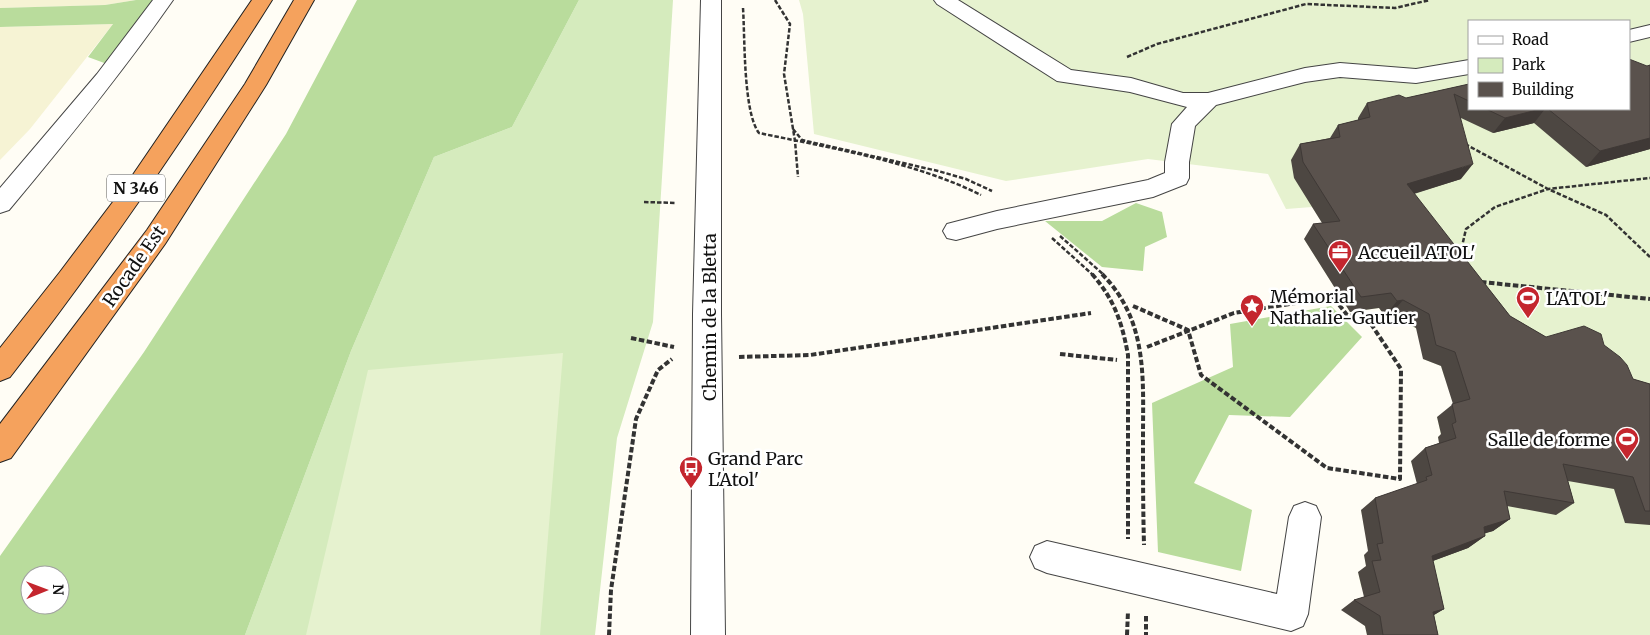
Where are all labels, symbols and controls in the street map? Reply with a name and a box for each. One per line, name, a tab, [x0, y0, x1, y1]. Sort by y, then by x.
legend	[1468, 20, 1630, 110]
text: Road	[1512, 30, 1548, 49]
text: Park	[1512, 55, 1546, 74]
text: Building	[1512, 80, 1574, 99]
road number: N 346	[107, 174, 165, 202]
street label: Rocade Est	[98, 221, 170, 311]
street label: Chemin de la Bletta	[698, 233, 721, 401]
office icon: Accueil ATOL'	[1327, 239, 1353, 273]
place label: Accueil ATOL'	[1357, 241, 1476, 264]
place label: Mémorial Nathalie-Gautier	[1270, 285, 1416, 329]
sports icon: L'ATOL'	[1515, 285, 1541, 319]
place label: L'ATOL'	[1546, 287, 1608, 310]
place icon: Mémorial Nathalie-Gautier	[1239, 293, 1265, 327]
sports icon: Salle de forme	[1614, 426, 1640, 460]
place label: Salle de forme	[1487, 428, 1610, 451]
place label: Grand Parc L'Atol'	[708, 447, 803, 491]
bus stop icon: Grand Parc L'Atol'	[678, 455, 704, 489]
north arrow	[20, 565, 70, 615]
text: N	[49, 584, 67, 595]

